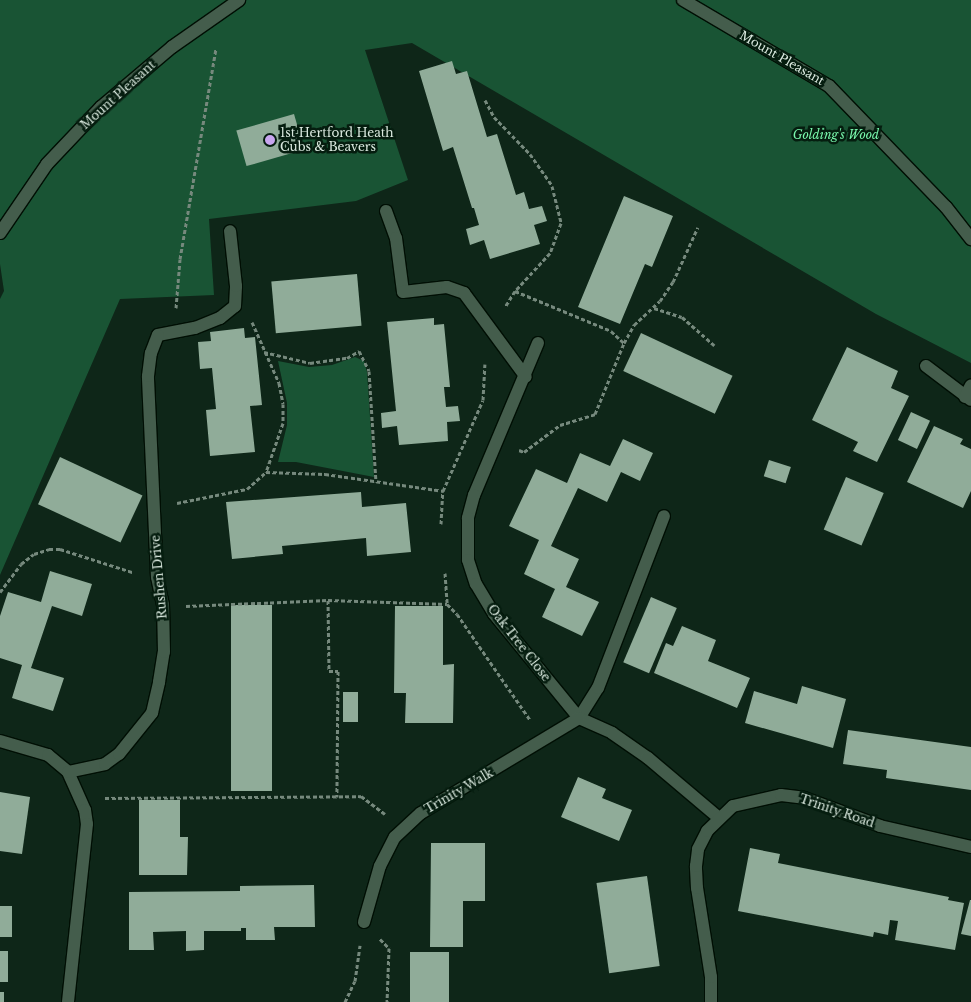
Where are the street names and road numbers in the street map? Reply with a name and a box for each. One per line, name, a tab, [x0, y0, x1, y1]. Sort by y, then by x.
street label: Mount Pleasant	[737, 28, 827, 88]
street label: Mount Pleasant	[78, 58, 158, 132]
street label: Rushen Drive	[148, 534, 170, 620]
street label: Oak Tree Close	[484, 602, 554, 684]
street label: Trinity Walk	[422, 765, 496, 817]
street label: Trinity Road	[798, 791, 876, 831]

